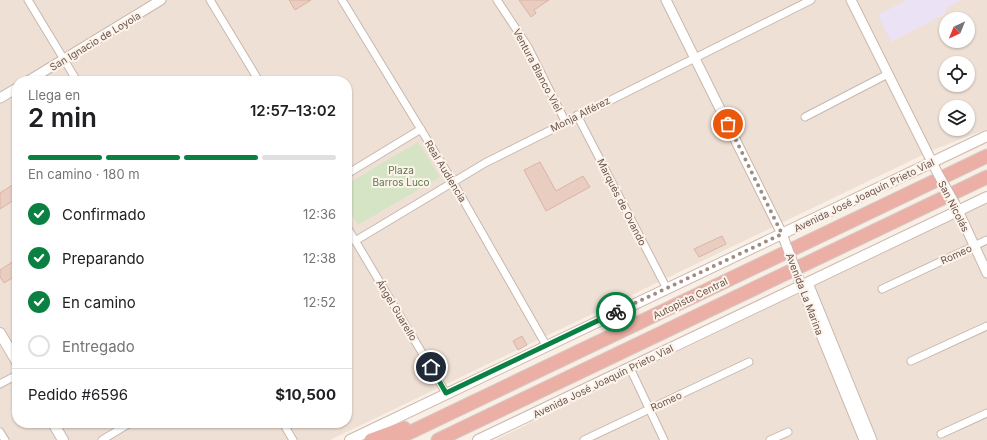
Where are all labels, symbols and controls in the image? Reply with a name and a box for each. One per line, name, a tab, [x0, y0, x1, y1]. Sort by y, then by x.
street label: San Ignacio de Loyola	[47, 9, 143, 73]
north arrow	[939, 12, 975, 48]
map controls	[939, 12, 975, 136]
street label: Ventura Blanco Viel	[511, 27, 565, 113]
button: locate	[939, 56, 975, 92]
text: Llega en	[28, 87, 80, 103]
street label: Monja Alférez	[548, 94, 612, 134]
button: layers	[939, 100, 975, 136]
text: 12:57–13:02	[250, 101, 336, 120]
text: 2 min	[28, 102, 97, 133]
pin	[711, 107, 745, 141]
icon: bag	[717, 113, 739, 135]
street label: Real Audiencia	[423, 138, 469, 204]
street label: Avenida José Joaquín Prieto Vial	[792, 156, 936, 234]
street label: Marqués de Ovando	[595, 157, 649, 247]
park label: Plaza Barros Luco	[372, 164, 430, 188]
text: En camino · 180 m	[28, 166, 140, 182]
street label: San Nicolás	[936, 178, 972, 234]
icon: check	[28, 203, 50, 225]
text: Confirmado	[62, 205, 146, 224]
text: 12:36	[303, 206, 336, 222]
street label: Romeo	[939, 242, 973, 266]
icon: check	[28, 247, 50, 269]
text: Preparando	[62, 249, 145, 268]
text: 12:38	[303, 250, 336, 266]
street label: Avenida La Marina	[784, 251, 826, 337]
street label: Autopista Central	[651, 275, 729, 321]
street label: Ángel Guarello	[374, 277, 421, 343]
icon: check	[28, 291, 50, 313]
courier	[596, 292, 636, 332]
text: En camino	[62, 293, 136, 312]
text: 12:52	[303, 294, 336, 310]
icon: bike	[605, 301, 627, 323]
text: Entregado	[62, 337, 135, 356]
street label: Avenida José Joaquín Prieto Vial	[531, 342, 675, 420]
pin	[414, 350, 448, 384]
icon: home	[420, 356, 442, 378]
text: Pedido #6596	[28, 385, 128, 404]
text: $10,500	[275, 385, 336, 404]
street label: Romeo	[649, 389, 683, 413]

